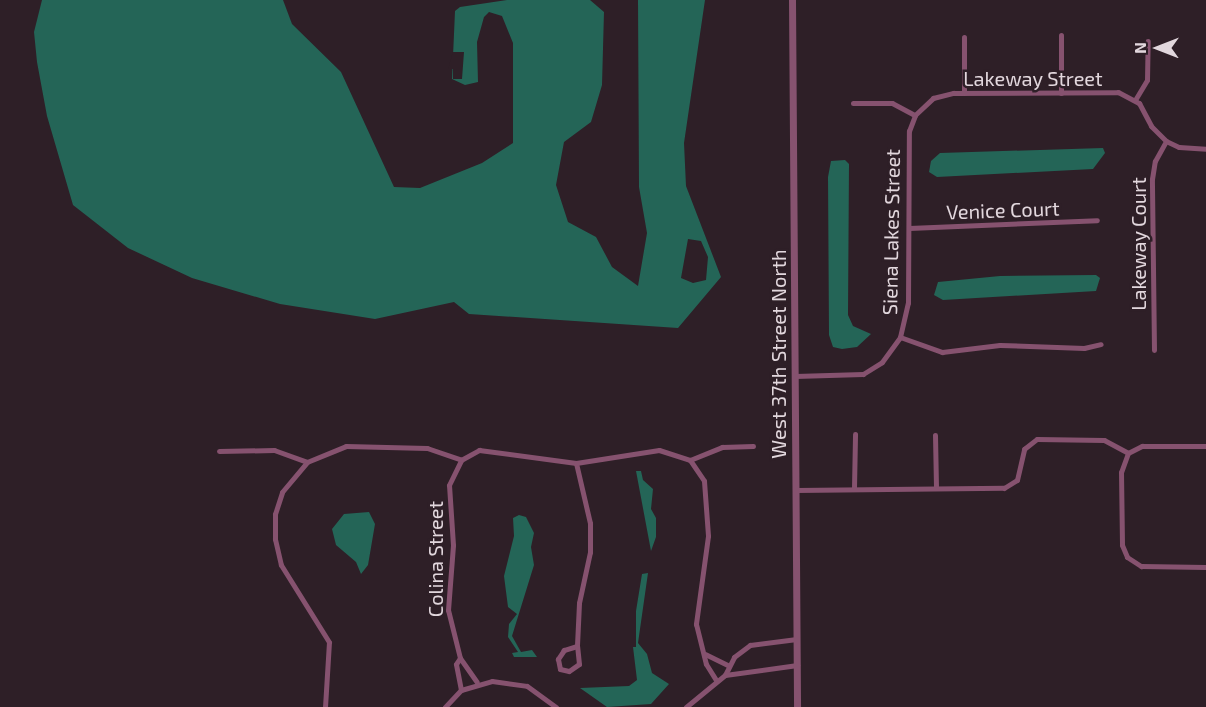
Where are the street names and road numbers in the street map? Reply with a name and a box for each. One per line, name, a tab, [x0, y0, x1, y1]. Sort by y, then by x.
street label: Lakeway Street	[963, 66, 1103, 90]
street label: Siena Lakes Street	[878, 149, 904, 315]
street label: Lakeway Court	[1126, 177, 1150, 311]
street label: Venice Court	[946, 196, 1060, 224]
street label: West 37th Street North	[766, 249, 790, 459]
street label: Colina Street	[423, 501, 447, 617]

